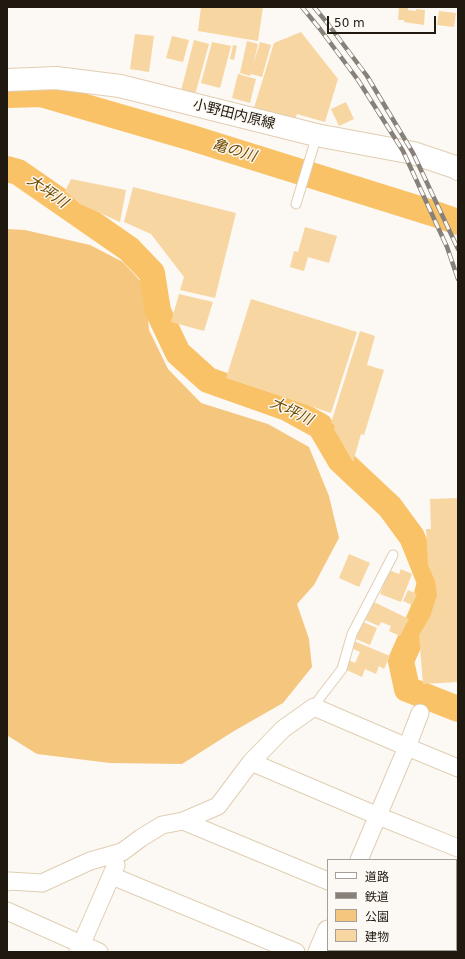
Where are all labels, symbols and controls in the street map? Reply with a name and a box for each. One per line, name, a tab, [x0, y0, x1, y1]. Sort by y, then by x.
scale bar	[329, 8, 438, 34]
text: 50 m	[334, 16, 365, 30]
street label: 小野田内原線	[191, 97, 277, 133]
water label: 亀の川	[210, 136, 258, 166]
water label: 大坪川	[23, 172, 71, 212]
water label: 大坪川	[267, 394, 315, 430]
legend	[327, 859, 457, 951]
text: 道路	[365, 870, 389, 884]
text: 鉄道	[365, 890, 389, 904]
text: 公園	[365, 910, 389, 924]
text: 建物	[365, 930, 389, 944]

